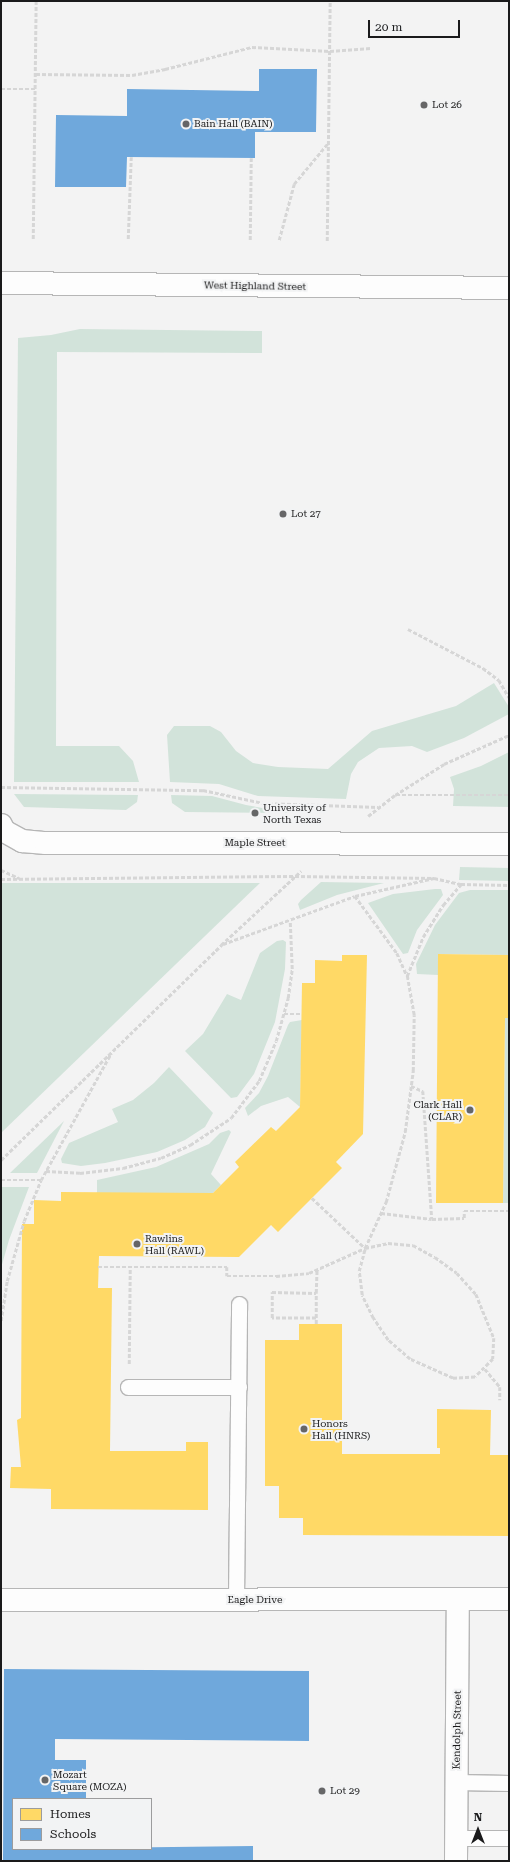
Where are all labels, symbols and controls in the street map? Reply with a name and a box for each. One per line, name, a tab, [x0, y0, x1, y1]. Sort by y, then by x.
scale bar	[370, 12, 462, 38]
text: 20 m	[375, 20, 402, 34]
place label: Lot 26	[432, 99, 462, 111]
marker: Lot 26	[419, 100, 429, 110]
place label: Bain Hall (BAIN)	[194, 118, 273, 130]
marker: Bain Hall (BAIN)	[181, 119, 191, 129]
street label: West Highland Street	[204, 279, 306, 293]
place label: Lot 27	[291, 508, 321, 520]
marker: Lot 27	[278, 509, 288, 519]
place label: University of North Texas	[263, 801, 326, 824]
marker: University of North Texas	[250, 808, 260, 818]
street label: Maple Street	[224, 837, 286, 849]
place label: Clark Hall (CLAR)	[414, 1098, 462, 1122]
marker: Clark Hall (CLAR)	[465, 1105, 475, 1115]
place label: Rawlins Hall (RAWL)	[145, 1232, 204, 1256]
marker: Rawlins Hall (RAWL)	[132, 1239, 142, 1249]
place label: Honors Hall (HNRS)	[312, 1417, 370, 1440]
marker: Honors Hall (HNRS)	[299, 1424, 309, 1434]
street label: Eagle Drive	[228, 1594, 282, 1606]
street label: Kendolph Street	[450, 1690, 464, 1770]
place label: Mozart Square (MOZA)	[53, 1768, 127, 1792]
marker: Mozart Square (MOZA)	[40, 1775, 50, 1785]
place label: Lot 29	[330, 1785, 360, 1797]
marker: Lot 29	[317, 1786, 327, 1796]
legend	[12, 1798, 152, 1850]
text: Homes	[50, 1807, 90, 1821]
north arrow	[458, 1810, 498, 1850]
text: N	[474, 1811, 482, 1824]
text: Schools	[50, 1827, 96, 1841]

